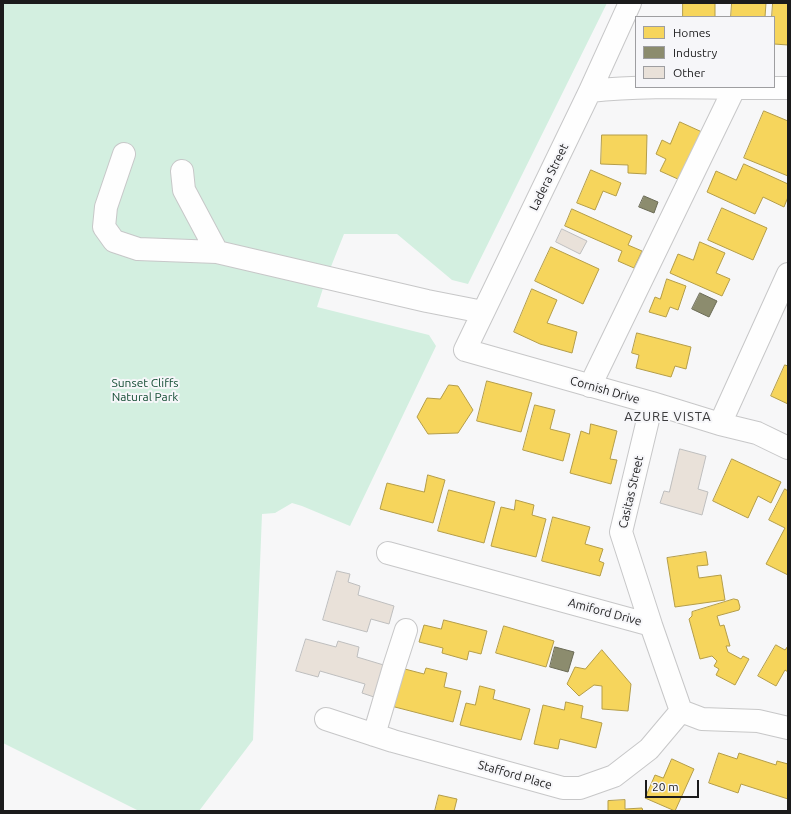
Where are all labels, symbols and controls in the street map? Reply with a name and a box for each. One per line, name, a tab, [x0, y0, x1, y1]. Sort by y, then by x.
legend	[635, 16, 775, 88]
text: Homes	[673, 26, 711, 39]
text: Industry	[673, 46, 717, 59]
text: Other	[673, 66, 705, 79]
street label: Ladera Street	[527, 141, 571, 213]
street label: Cornish Drive	[568, 373, 642, 407]
park label: Sunset Cliffs Natural Park	[111, 376, 179, 404]
district label: AZURE VISTA	[624, 409, 712, 425]
street label: Casitas Street	[616, 454, 646, 530]
street label: Amiford Drive	[567, 595, 643, 629]
street label: Stafford Place	[476, 758, 554, 792]
scale bar	[647, 772, 701, 798]
text: 20 m	[652, 780, 679, 793]

